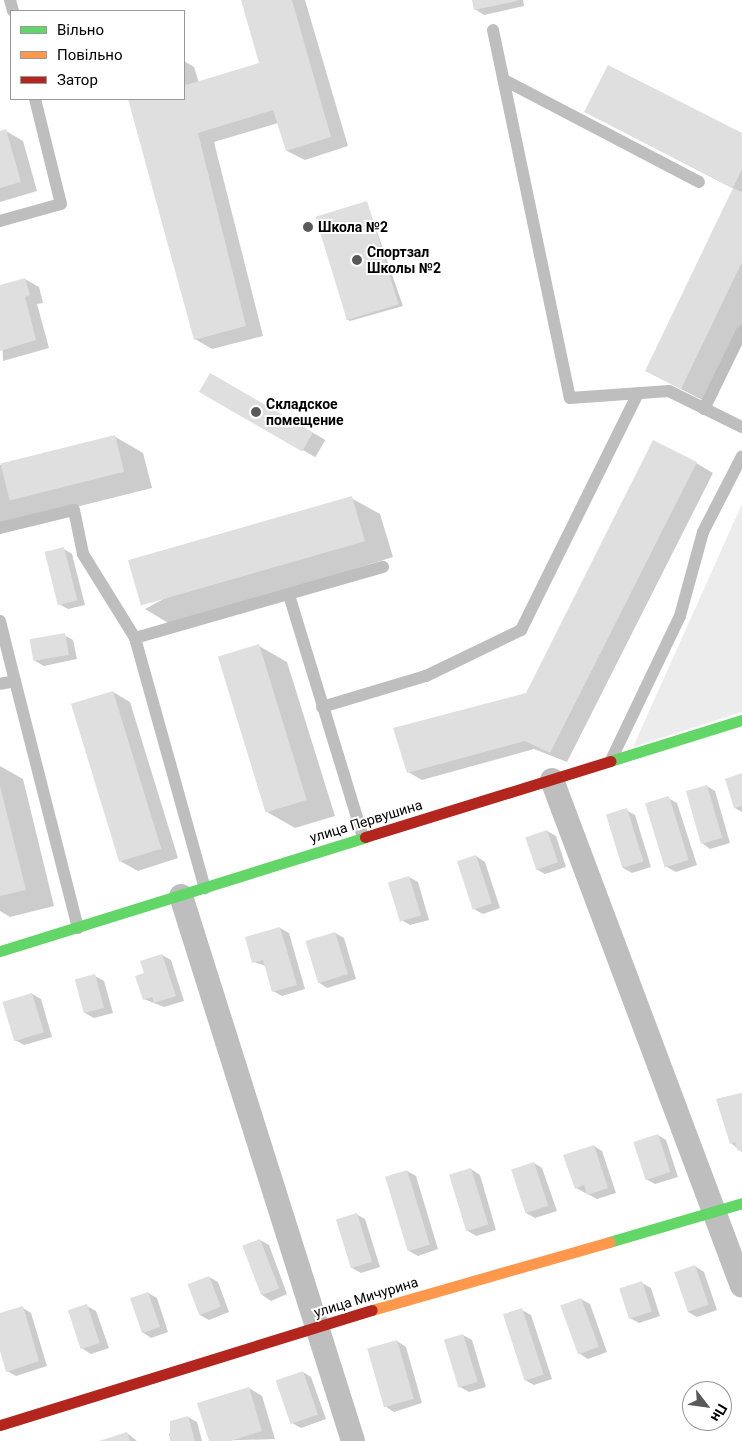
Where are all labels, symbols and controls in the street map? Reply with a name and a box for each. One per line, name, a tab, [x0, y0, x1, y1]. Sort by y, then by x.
legend	[10, 10, 185, 100]
text: Вільно	[57, 21, 104, 39]
text: Повільно	[57, 46, 123, 64]
text: Затор	[57, 71, 98, 89]
place label: Школа №2	[318, 219, 388, 235]
marker: Школа №2	[302, 221, 314, 233]
place label: Спортзал Школы №2	[367, 244, 441, 276]
marker: Спортзал Школы №2	[351, 254, 363, 266]
place label: Складское помещение	[266, 396, 344, 428]
marker: Складское помещение	[250, 406, 262, 418]
street label: улица Первушина	[308, 796, 424, 846]
street label: улица Мичурина	[312, 1273, 420, 1321]
north arrow	[682, 1381, 732, 1431]
text: Пн	[708, 1401, 731, 1425]

